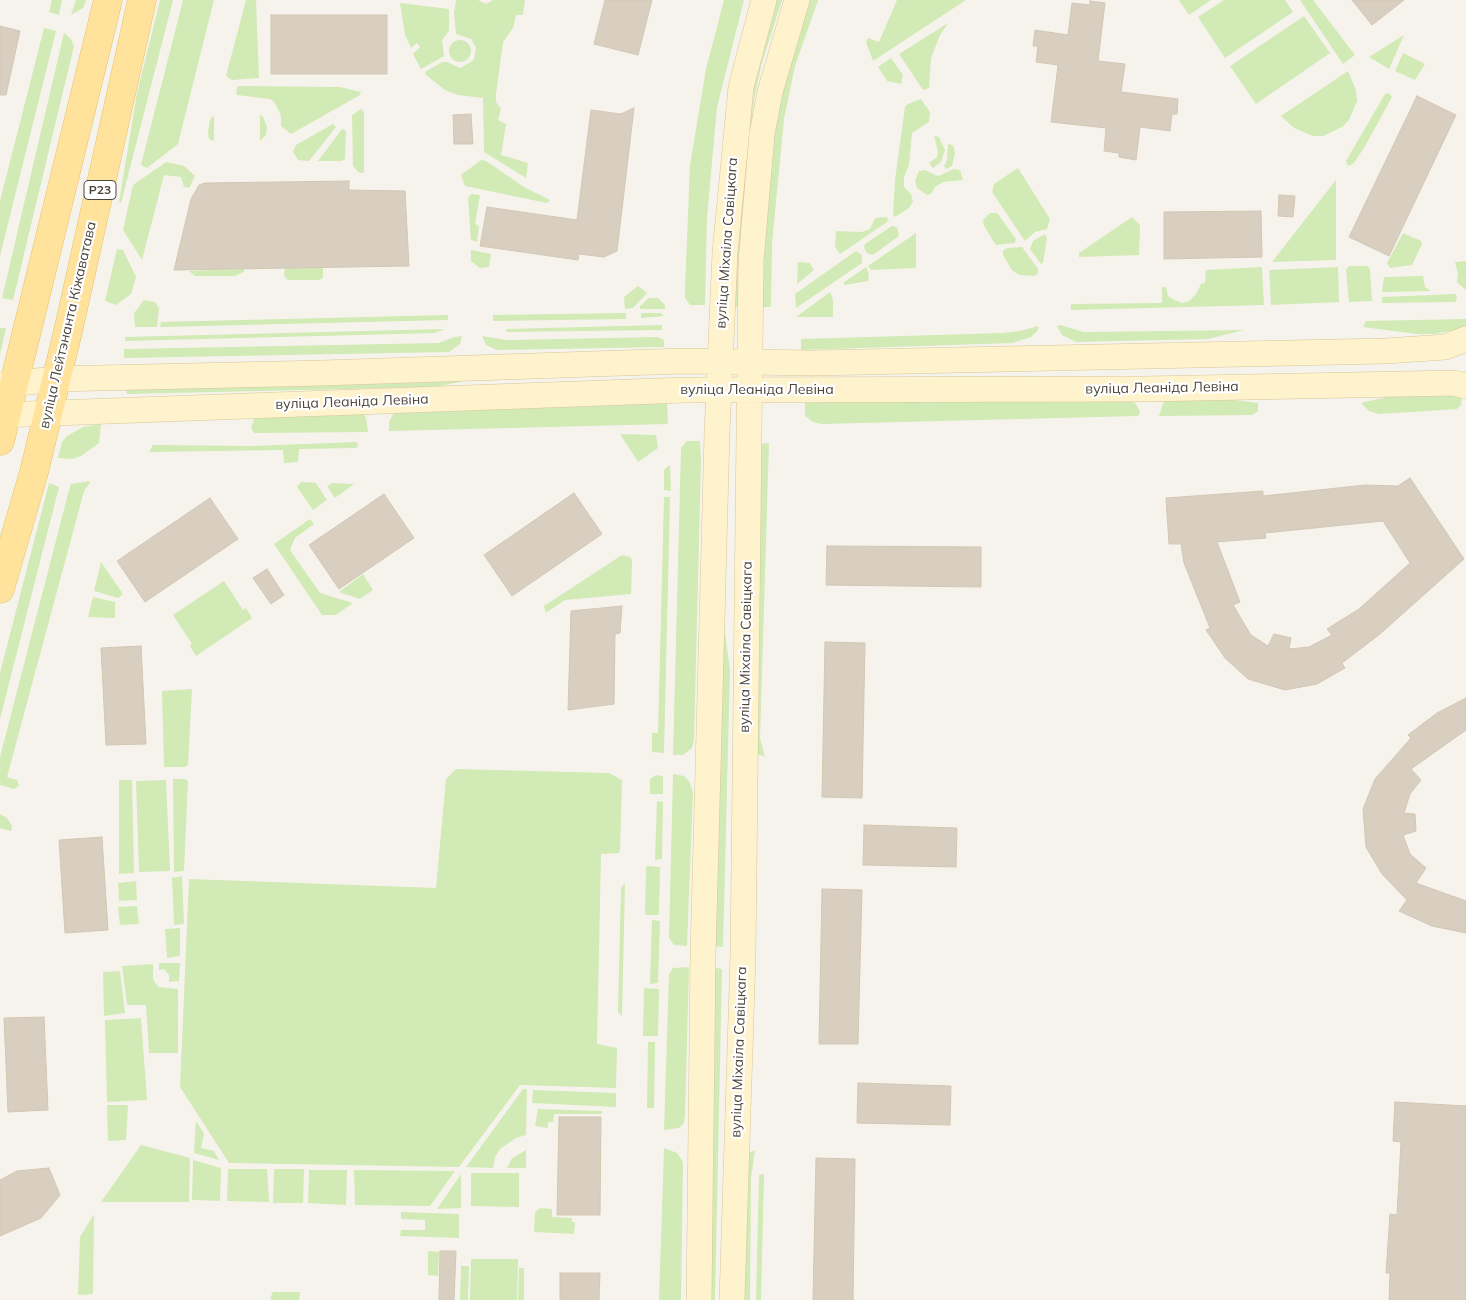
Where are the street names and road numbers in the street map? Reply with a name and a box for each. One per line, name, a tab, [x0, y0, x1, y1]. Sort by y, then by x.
street label: вуліца Міхаіла Савіцкага	[713, 157, 741, 329]
road number: Р23	[84, 180, 116, 200]
street label: вуліца Лейтэнанта Кіжаватава	[36, 220, 100, 430]
street label: вуліца Леаніда Левіна	[1085, 378, 1239, 398]
street label: вуліца Леаніда Левіна	[680, 382, 834, 398]
street label: вуліца Леаніда Левіна	[275, 391, 429, 413]
street label: вуліца Міхаіла Савіцкага	[736, 561, 756, 733]
street label: вуліца Міхаіла Савіцкага	[728, 966, 750, 1138]

